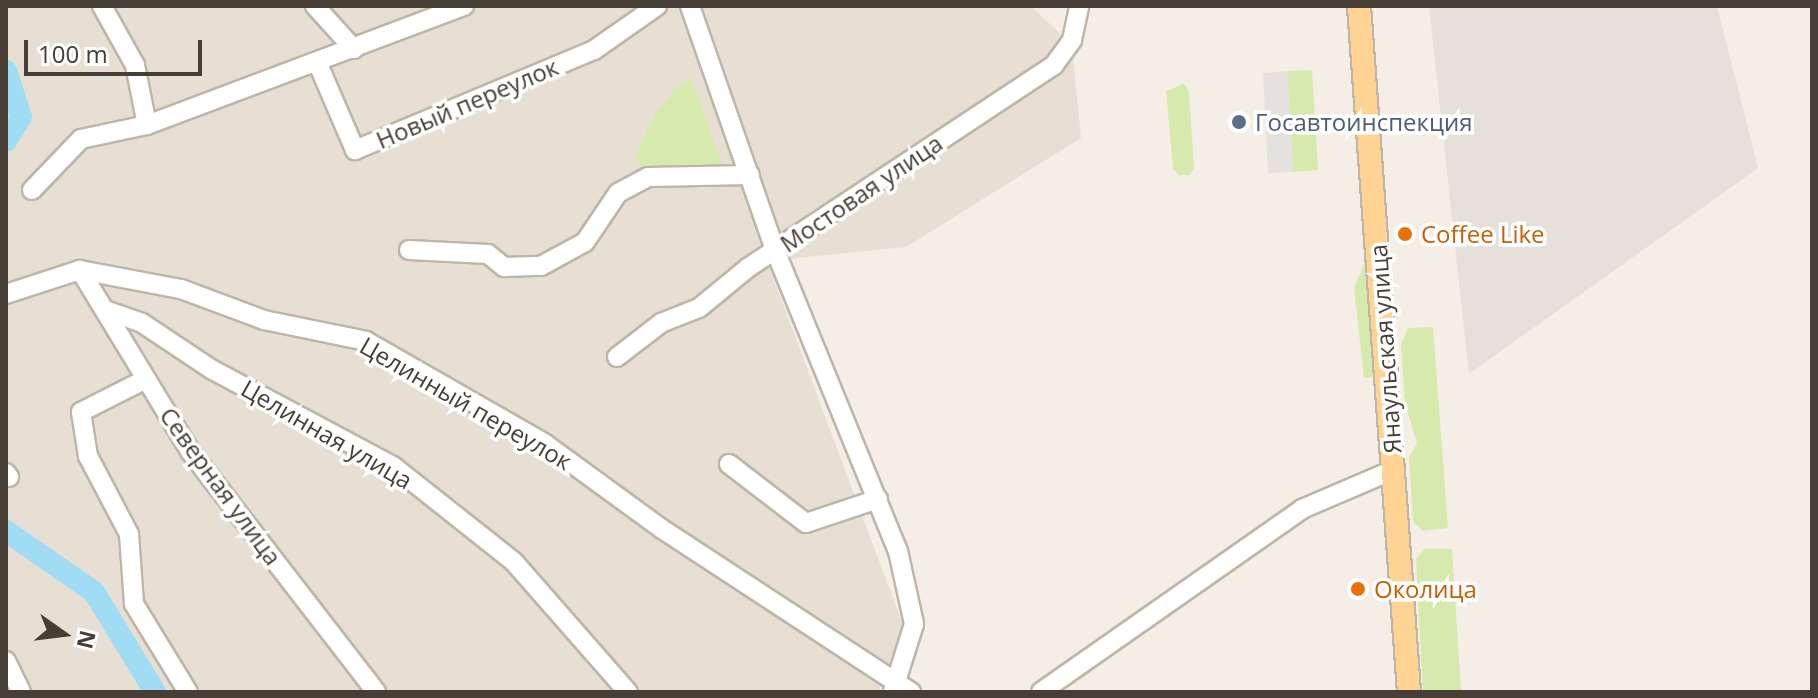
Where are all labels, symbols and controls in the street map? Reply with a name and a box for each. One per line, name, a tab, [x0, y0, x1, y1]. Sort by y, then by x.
scale bar	[28, 24, 206, 74]
text: 100 m	[38, 37, 108, 70]
street label: Новый переулок	[372, 52, 562, 154]
place label: Госавтоинспекция	[1255, 108, 1473, 136]
marker: Госавтоинспекция	[1230, 113, 1248, 131]
street label: Мостовая улица	[774, 128, 948, 258]
place label: Coffee Like	[1421, 220, 1545, 248]
marker: Coffee Like	[1396, 225, 1414, 243]
street label: Янаульская улица	[1363, 243, 1407, 455]
street label: Целинный переулок	[355, 331, 577, 475]
street label: Целинная улица	[236, 373, 418, 495]
street label: Северная улица	[154, 402, 288, 570]
place label: Околица	[1374, 575, 1477, 603]
marker: Околица	[1349, 580, 1367, 598]
north arrow	[24, 594, 104, 674]
text: N	[71, 627, 104, 652]

